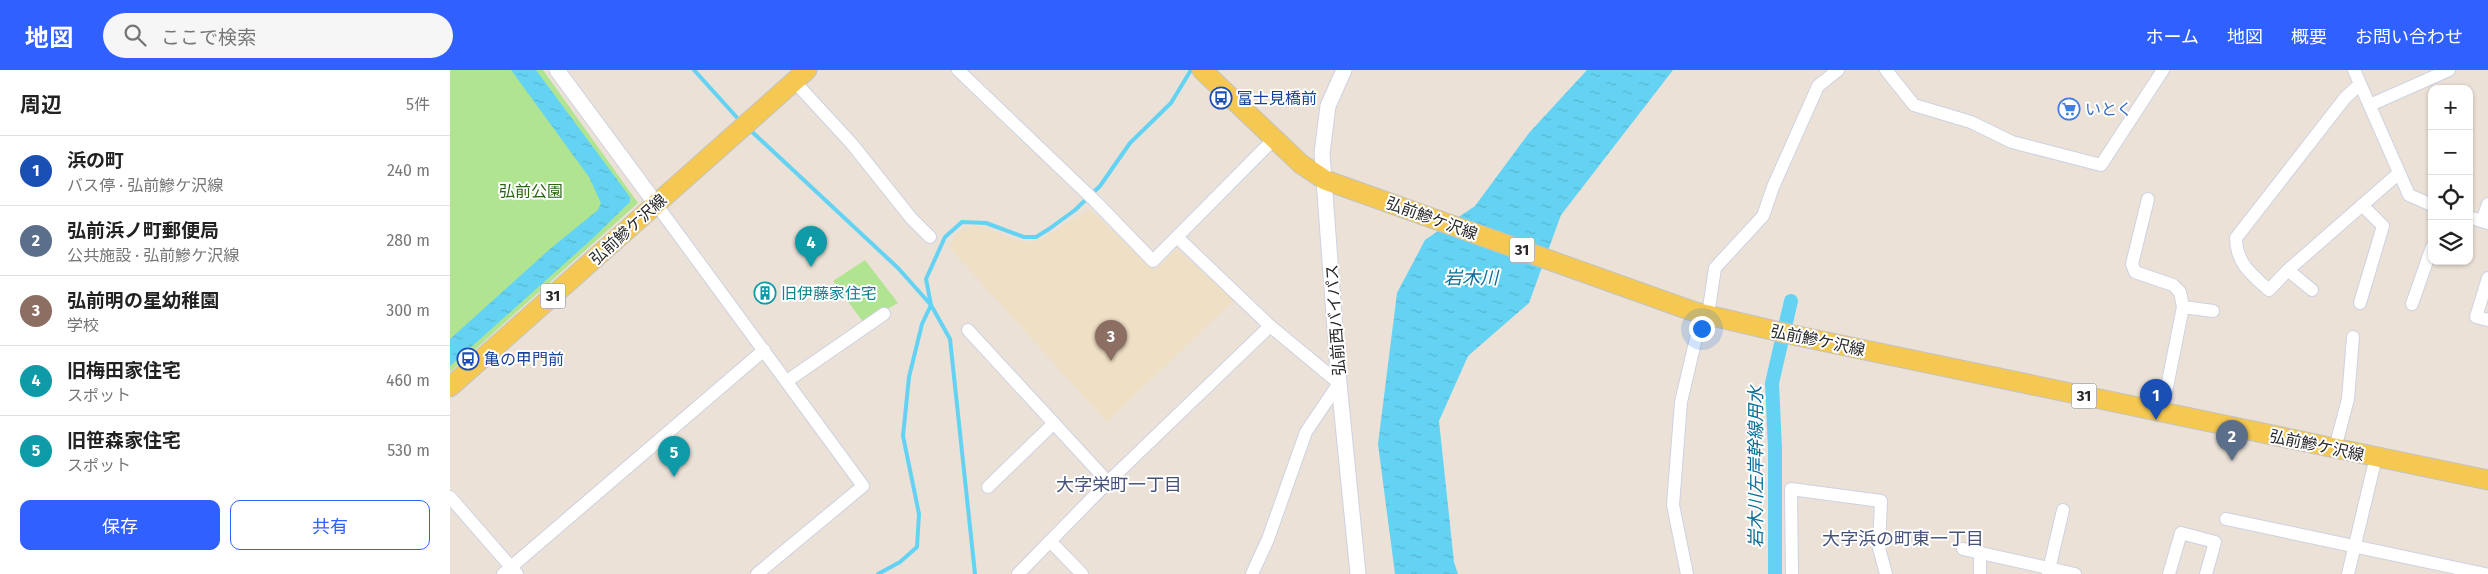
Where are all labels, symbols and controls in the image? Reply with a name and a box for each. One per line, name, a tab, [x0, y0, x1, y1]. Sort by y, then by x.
search box	[103, 13, 453, 58]
icon: search	[121, 21, 149, 49]
text: 地図	[25, 24, 73, 52]
text: ここで検索	[161, 26, 256, 49]
text: ホーム	[2146, 26, 2199, 48]
text: 地図	[2227, 26, 2263, 48]
text: 概要	[2291, 26, 2327, 48]
text: お問い合わせ	[2355, 26, 2463, 48]
map controls	[2428, 85, 2473, 265]
button: +	[2428, 85, 2473, 130]
bus stop icon: 富士見橋前	[1209, 86, 1233, 110]
place label: 富士見橋前	[1237, 89, 1317, 108]
text: 周辺	[20, 92, 62, 118]
text: 5件	[406, 95, 430, 114]
supermarket icon: いとく	[2057, 97, 2081, 121]
place label: いとく	[2085, 100, 2133, 119]
button: −	[2428, 130, 2473, 175]
text: 浜の町	[67, 149, 124, 172]
text: 1	[32, 161, 40, 180]
text: 240 m	[387, 161, 430, 180]
button: locate	[2428, 175, 2473, 220]
text: バス停 · 弘前鰺ケ沢線	[67, 176, 223, 195]
park label: 弘前公園	[499, 182, 563, 201]
street label: 弘前鰺ケ沢線	[586, 190, 670, 269]
street label: 弘前鰺ケ沢線	[1383, 193, 1480, 244]
text: 弘前浜ノ町郵便局	[67, 219, 219, 242]
button: layers	[2428, 220, 2473, 265]
pin: 4	[795, 226, 827, 267]
text: 2	[32, 231, 40, 250]
text: 280 m	[386, 231, 430, 250]
road number: 31	[1510, 238, 1534, 262]
text: 公共施設 · 弘前鰺ケ沢線	[67, 246, 239, 265]
street label: 弘前西バイパス	[1322, 264, 1349, 376]
water label: 岩木川	[1444, 267, 1500, 289]
building icon: 旧伊藤家住宅	[753, 281, 777, 305]
road number: 31	[540, 284, 566, 308]
place label: 旧伊藤家住宅	[781, 284, 877, 303]
text: 弘前明の星幼稚園	[67, 289, 219, 312]
text: 3	[32, 301, 40, 320]
text: 300 m	[386, 301, 430, 320]
text: 学校	[67, 316, 99, 335]
your location	[1689, 316, 1715, 342]
pin: 3	[1095, 320, 1127, 361]
street label: 弘前鰺ケ沢線	[1769, 321, 1867, 360]
bus stop icon: 亀の甲門前	[456, 347, 480, 371]
place label: 亀の甲門前	[484, 350, 564, 369]
text: 旧梅田家住宅	[67, 359, 181, 382]
text: 4	[31, 371, 41, 390]
text: 460 m	[386, 371, 430, 390]
pin: 1	[2140, 379, 2172, 420]
water label: 岩木川左岸幹線用水	[1745, 384, 1767, 548]
road number: 31	[2072, 384, 2096, 408]
text: スポット	[67, 386, 131, 405]
pin: 2	[2216, 420, 2248, 461]
street label: 弘前鰺ケ沢線	[2268, 426, 2366, 465]
text: 旧笹森家住宅	[67, 429, 181, 452]
pin: 5	[658, 436, 690, 477]
text: 5	[32, 441, 40, 460]
text: 530 m	[387, 441, 430, 460]
text: スポット	[67, 456, 131, 475]
district label: 大字栄町一丁目	[1056, 474, 1182, 496]
button: 保存	[20, 500, 220, 550]
button: 共有	[230, 500, 430, 550]
district label: 大字浜の町東一丁目	[1822, 528, 1984, 550]

